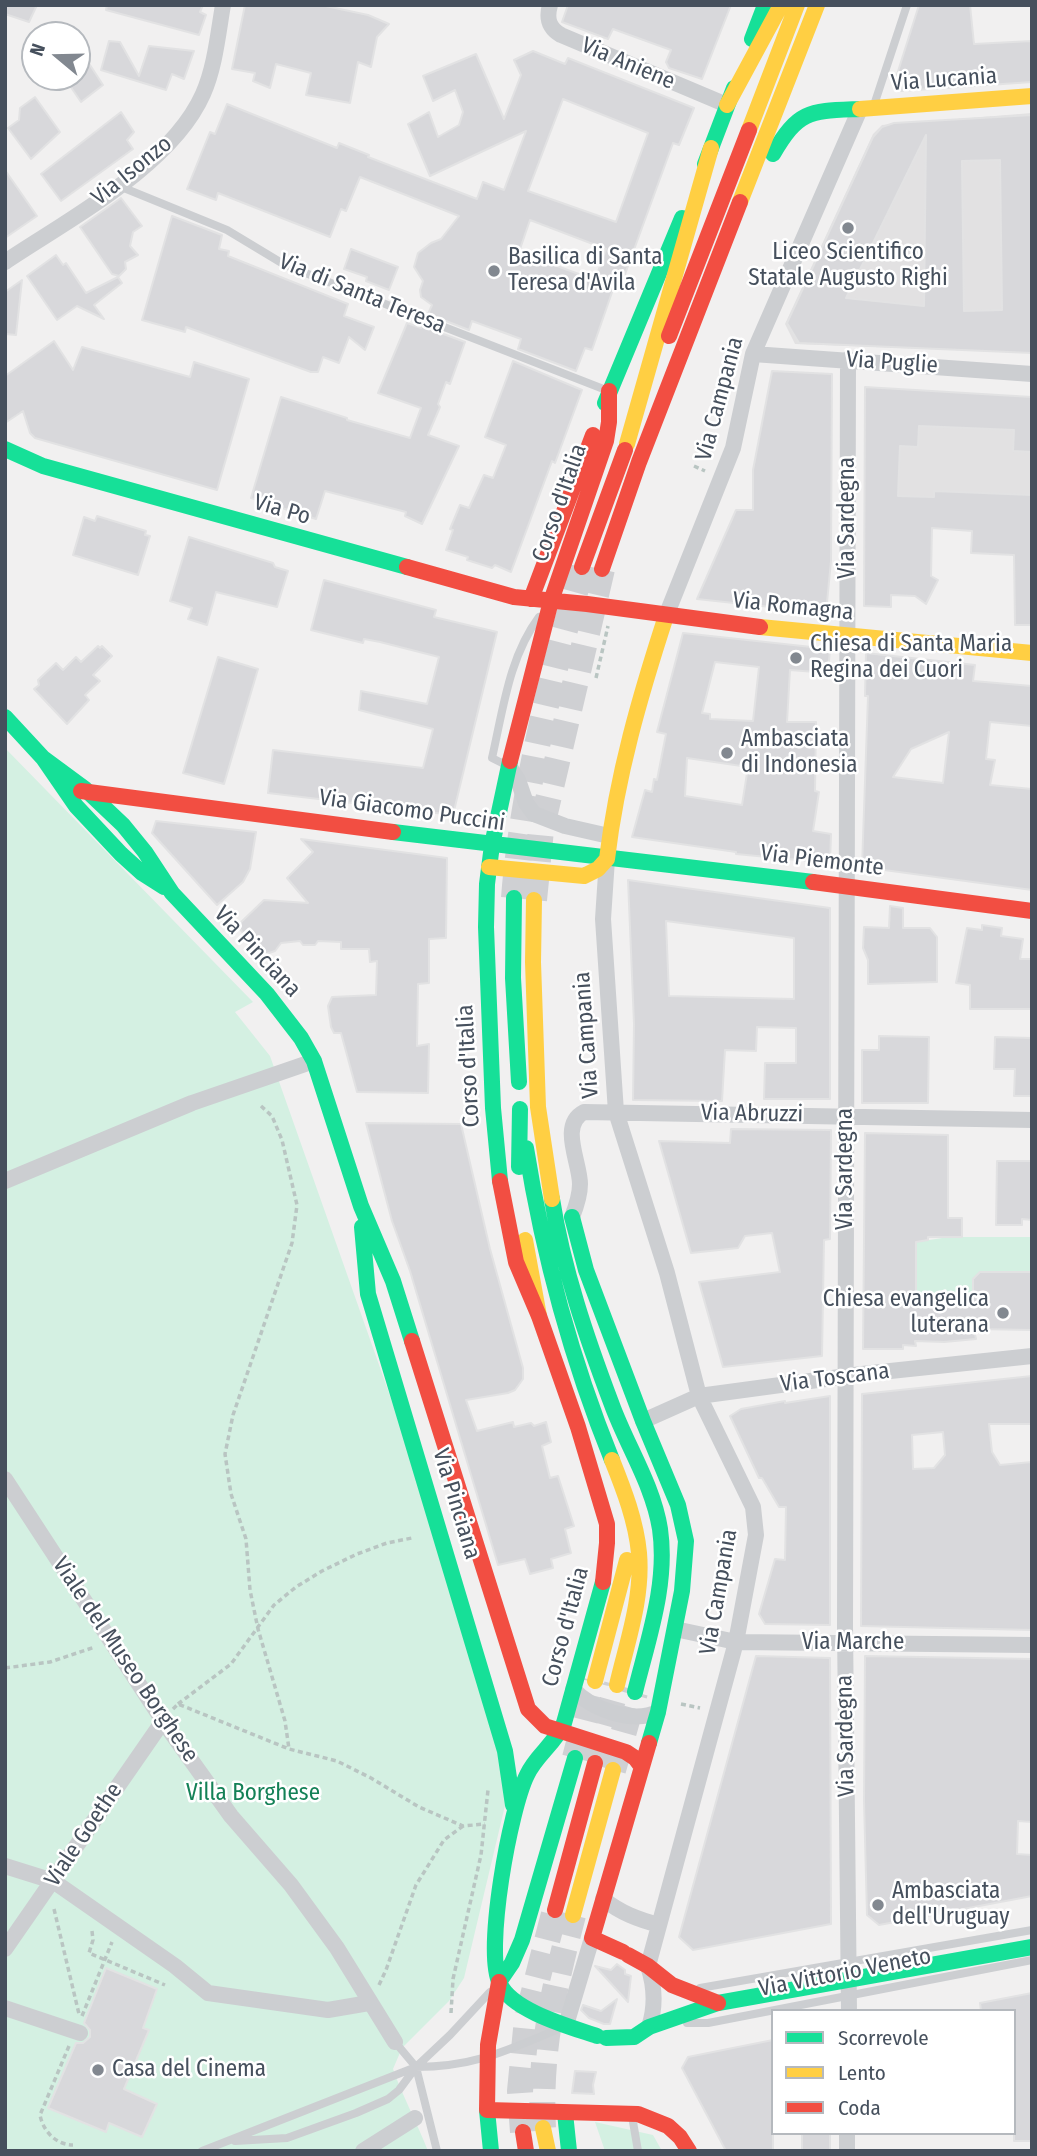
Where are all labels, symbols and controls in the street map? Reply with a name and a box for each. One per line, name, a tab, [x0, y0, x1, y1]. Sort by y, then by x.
north arrow	[21, 21, 91, 91]
street label: Via Aniene	[577, 32, 679, 96]
text: N	[25, 41, 50, 59]
street label: Via Lucania	[890, 63, 998, 97]
street label: Via Isonzo	[86, 130, 178, 212]
marker: Liceo Scientifico Statale Augusto Righi	[840, 220, 856, 236]
place label: Liceo Scientifico Statale Augusto Righi	[748, 239, 948, 293]
place label: Basilica di Santa Teresa d'Avila	[508, 244, 662, 298]
street label: Via di Santa Teresa	[275, 248, 449, 340]
marker: Basilica di Santa Teresa d'Avila	[486, 263, 502, 279]
street label: Via Campania	[690, 334, 750, 464]
street label: Via Puglie	[845, 346, 939, 380]
street label: Corso d'Italia	[527, 440, 593, 566]
street label: Via Sardegna	[834, 457, 862, 579]
street label: Via Po	[251, 489, 313, 531]
street label: Via Romagna	[731, 587, 855, 627]
place label: Chiesa di Santa Maria Regina dei Cuori	[810, 631, 1012, 685]
marker: Chiesa di Santa Maria Regina dei Cuori	[788, 650, 804, 666]
place label: Ambasciata di Indonesia	[741, 726, 857, 780]
marker: Ambasciata di Indonesia	[719, 745, 735, 761]
street label: Via Giacomo Puccini	[317, 784, 507, 838]
street label: Via Piemonte	[759, 840, 885, 882]
street label: Via Pinciana	[208, 901, 306, 1003]
street label: Via Campania	[569, 971, 605, 1099]
street label: Corso d'Italia	[452, 1004, 486, 1128]
street label: Via Abruzzi	[701, 1099, 803, 1129]
street label: Via Sardegna	[832, 1108, 860, 1230]
place label: Chiesa evangelica luterana	[823, 1286, 989, 1340]
marker: Chiesa evangelica luterana	[995, 1305, 1011, 1321]
street label: Via Toscana	[779, 1358, 891, 1398]
street label: Via Pinciana	[426, 1445, 486, 1563]
street label: Via Campania	[694, 1527, 744, 1657]
street label: Viale del Museo Borghese	[46, 1552, 204, 1768]
street label: Corso d'Italia	[537, 1564, 595, 1690]
street label: Via Marche	[802, 1629, 904, 1657]
street label: Via Sardegna	[831, 1675, 861, 1797]
street label: Viale Goethe	[39, 1778, 129, 1892]
park label: Villa Borghese	[186, 1780, 320, 1808]
place label: Ambasciata dell'Uruguay	[892, 1878, 1010, 1932]
marker: Ambasciata dell'Uruguay	[870, 1897, 886, 1913]
street label: Via Vittorio Veneto	[756, 1943, 934, 2003]
legend	[771, 2009, 1016, 2135]
text: Scorrevole	[838, 2025, 929, 2051]
place label: Casa del Cinema	[112, 2056, 266, 2084]
text: Lento	[838, 2060, 886, 2086]
marker: Casa del Cinema	[90, 2062, 106, 2078]
text: Coda	[838, 2095, 881, 2121]

